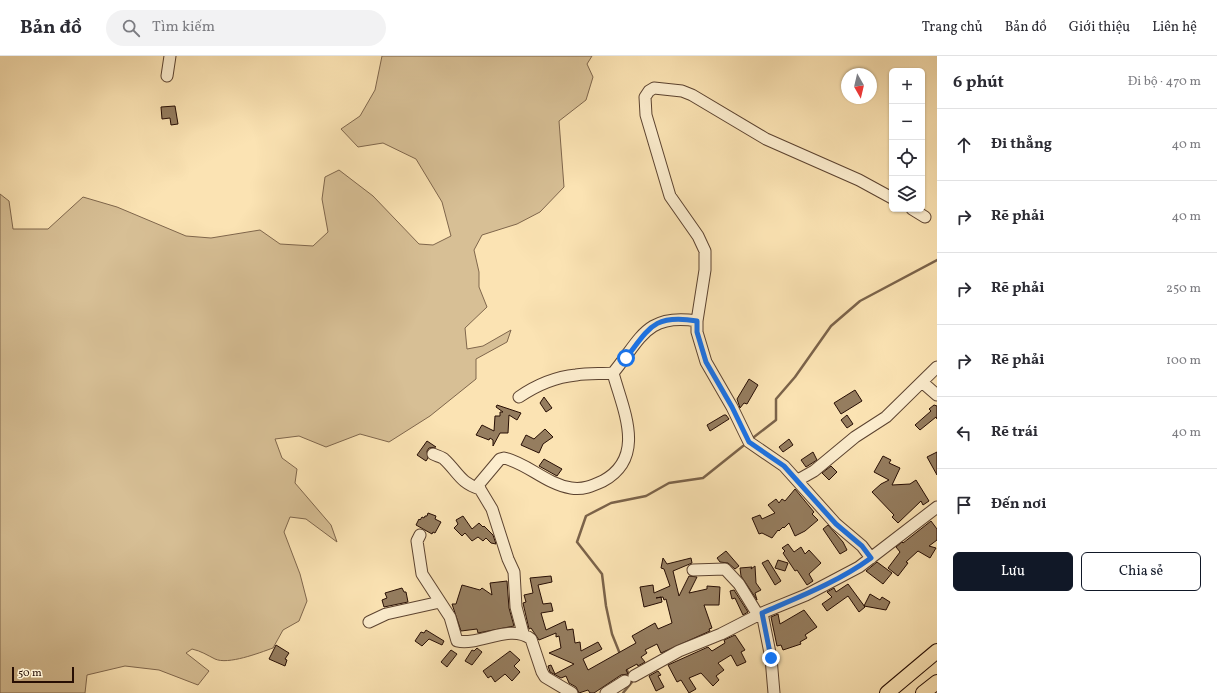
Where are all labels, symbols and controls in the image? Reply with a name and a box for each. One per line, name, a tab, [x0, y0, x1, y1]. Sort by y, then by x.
search box	[106, 10, 386, 46]
text: Bản đồ	[20, 15, 82, 41]
icon: search	[120, 17, 142, 39]
text: Tìm kiếm	[152, 17, 215, 38]
text: Trang chủ	[922, 18, 983, 37]
text: Bản đồ	[1005, 18, 1047, 37]
text: Giới thiệu	[1069, 18, 1130, 37]
text: Liên hệ	[1152, 18, 1197, 37]
north arrow	[841, 68, 877, 104]
map controls	[889, 68, 925, 212]
button: +	[889, 68, 925, 104]
text: 6 phút	[953, 71, 1004, 94]
text: Đi bộ · 470 m	[1128, 73, 1201, 91]
button: −	[889, 104, 925, 140]
icon: ahead	[953, 134, 975, 156]
text: Đi thẳng	[991, 134, 1052, 155]
text: 40 m	[1172, 136, 1201, 154]
button: locate	[889, 140, 925, 176]
button: layers	[889, 176, 925, 212]
icon: right	[953, 206, 975, 228]
text: Rẽ phải	[991, 206, 1045, 227]
text: 40 m	[1172, 208, 1201, 226]
icon: right	[953, 278, 975, 300]
text: Rẽ phải	[991, 278, 1045, 299]
text: 250 m	[1166, 280, 1201, 298]
route start	[617, 349, 635, 367]
icon: right	[953, 350, 975, 372]
text: Rẽ phải	[991, 350, 1045, 371]
text: 100 m	[1166, 352, 1201, 370]
icon: left	[953, 422, 975, 444]
text: Rẽ trái	[991, 422, 1038, 443]
text: 40 m	[1172, 424, 1201, 442]
icon: arrive	[953, 494, 975, 516]
text: Đến nơi	[991, 494, 1047, 515]
button: Lưu	[953, 552, 1073, 591]
button: Chia sẻ	[1081, 552, 1201, 591]
route end	[762, 649, 780, 667]
scale bar	[12, 665, 74, 684]
text: 50 m	[18, 666, 42, 681]

